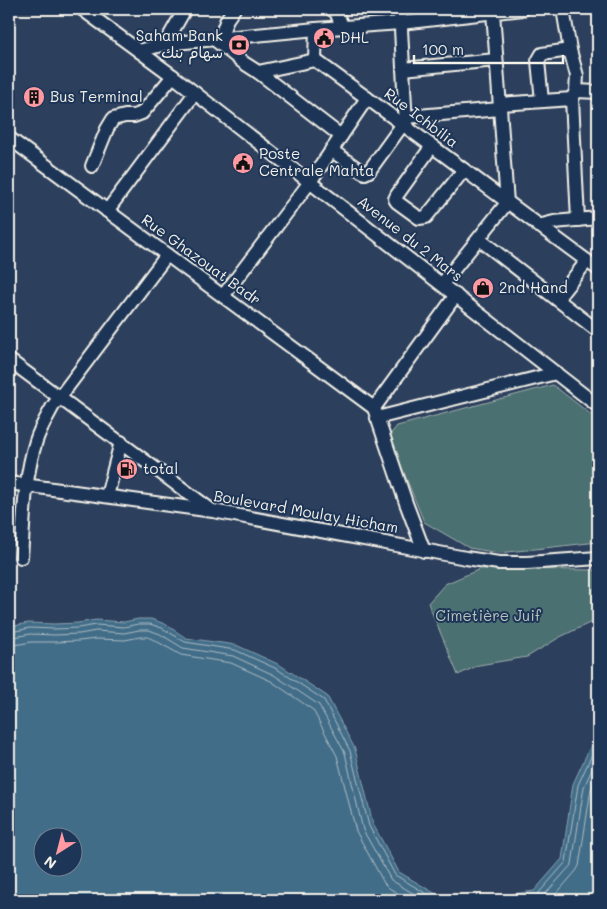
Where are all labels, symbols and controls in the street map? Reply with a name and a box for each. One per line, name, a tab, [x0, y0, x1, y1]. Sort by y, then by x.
place label: Saham Bank سهام بنك	[136, 25, 223, 65]
public building icon: DHL	[312, 26, 336, 50]
place label: DHL	[340, 27, 369, 47]
scale bar	[414, 32, 563, 64]
bank icon: Saham Bank سهام بنك	[227, 33, 251, 57]
text: 100 m	[422, 39, 464, 59]
street label: Rue Ichbilia	[381, 83, 463, 152]
building icon: Bus Terminal	[22, 85, 46, 109]
place label: Bus Terminal	[50, 86, 143, 106]
place label: Poste Centrale Mahta	[259, 143, 374, 180]
public building icon: Poste Centrale Mahta	[231, 151, 255, 175]
street label: Avenue du 2 Mars	[354, 191, 467, 286]
street label: Rue Ghazouat Badr	[138, 209, 265, 309]
shop icon: 2nd Hand	[471, 276, 495, 300]
place label: 2nd Hand	[499, 277, 568, 297]
fuel station icon: total	[115, 457, 139, 481]
place label: total	[143, 458, 178, 478]
street label: Boulevard Moulay Hicham	[212, 485, 400, 537]
park label: Cimetière Juif	[435, 605, 542, 625]
north arrow	[32, 826, 82, 876]
text: N	[40, 852, 60, 874]

